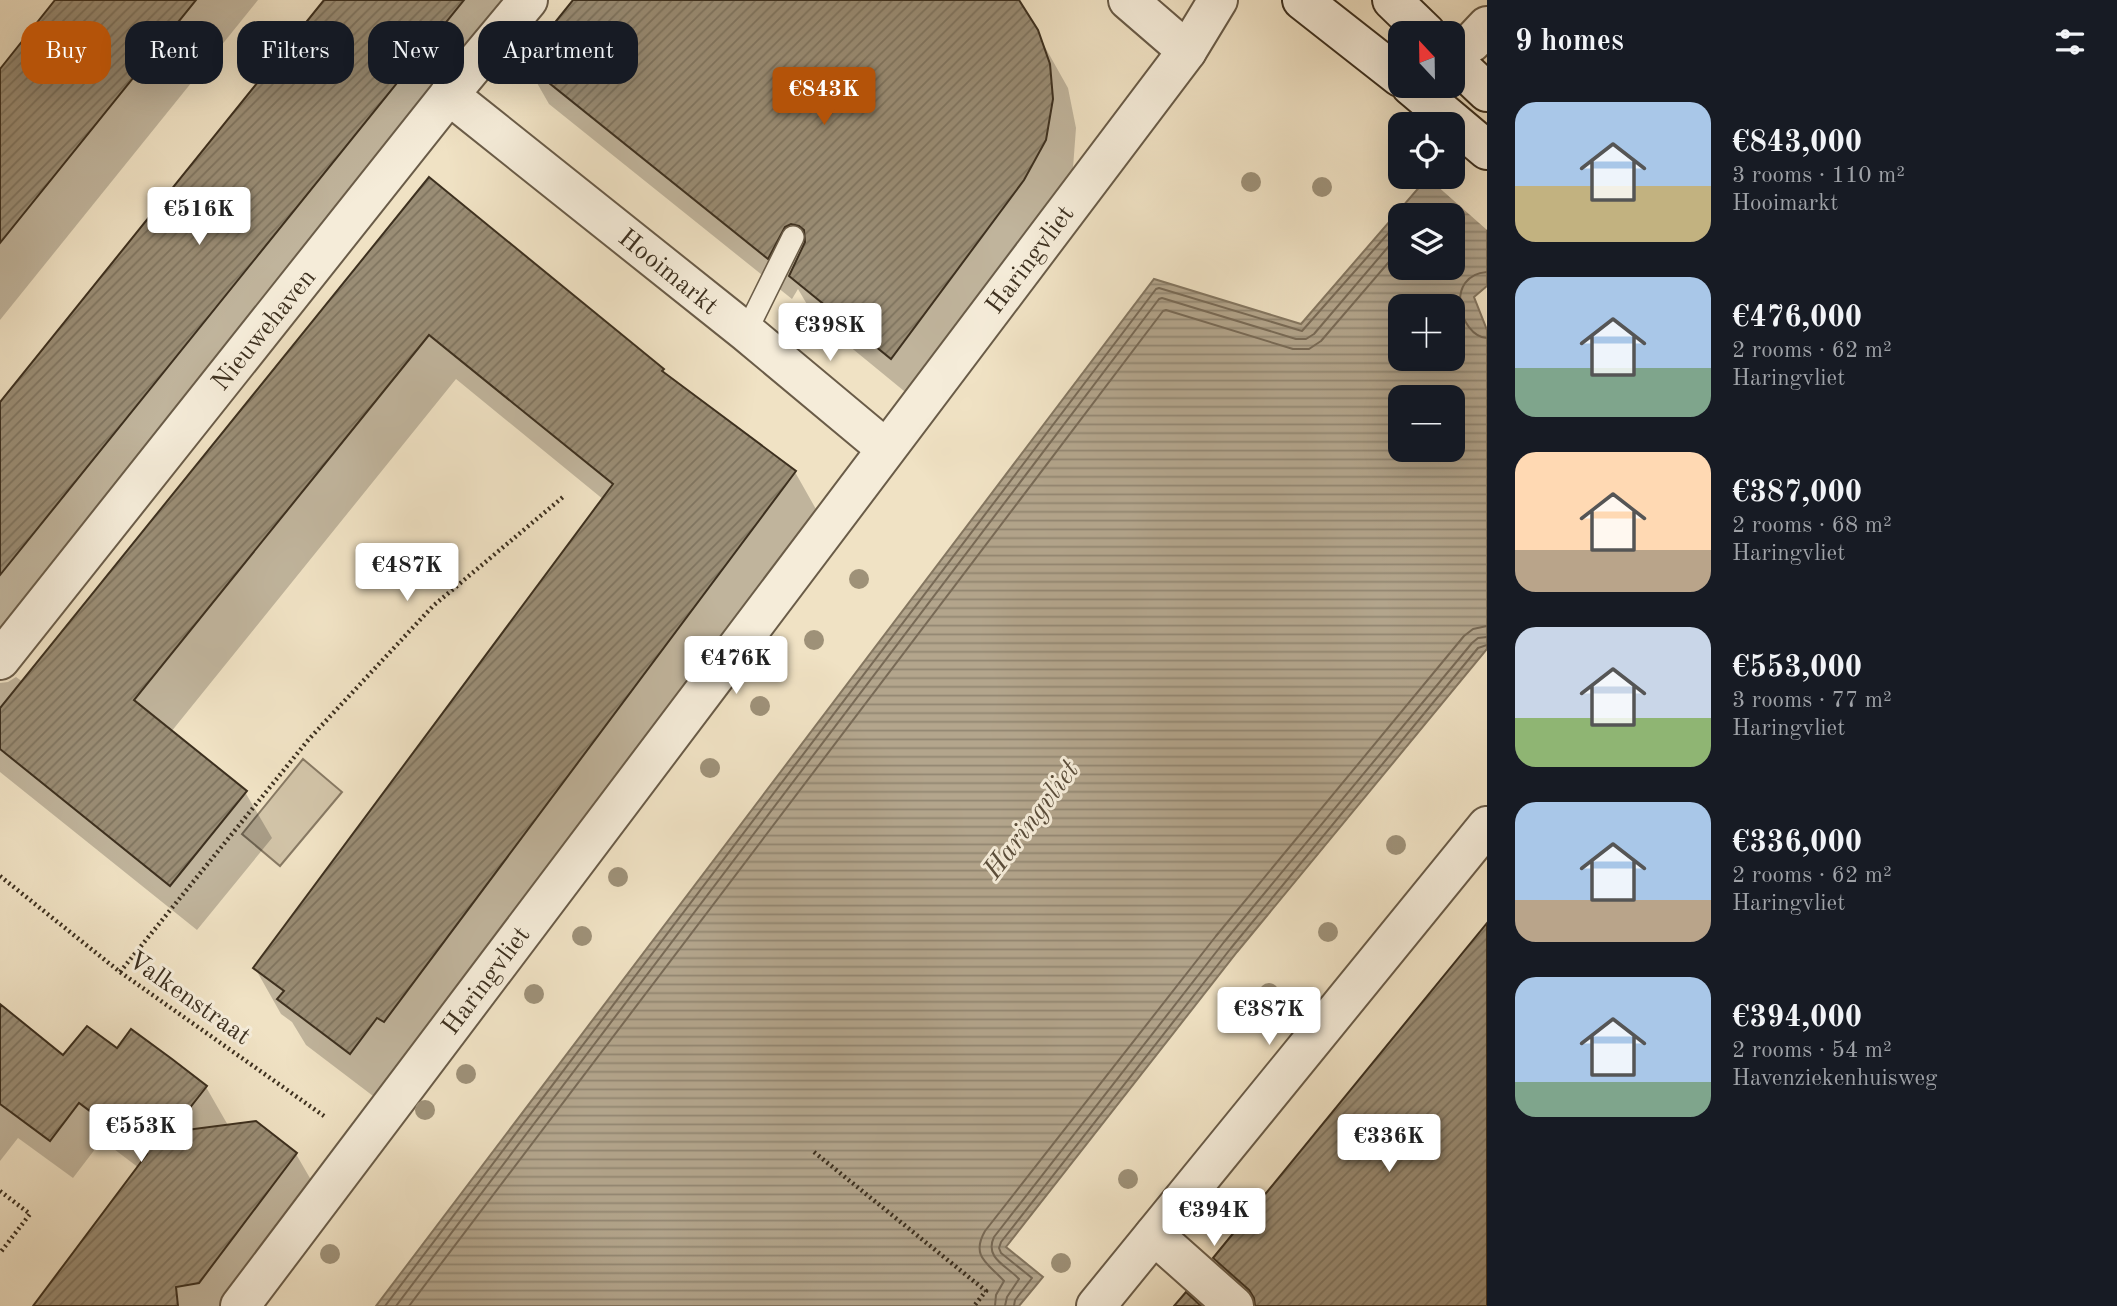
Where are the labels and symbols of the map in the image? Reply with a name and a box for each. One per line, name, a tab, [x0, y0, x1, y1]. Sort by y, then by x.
north arrow	[1388, 21, 1465, 98]
pin: €843K	[775, 68, 873, 127]
pin: €516K	[150, 188, 248, 247]
street label: Haringvliet	[982, 201, 1079, 319]
street label: Hooimarkt	[613, 225, 723, 320]
street label: Nieuwehaven	[208, 264, 321, 396]
pin: €398K	[781, 304, 879, 363]
pin: €487K	[358, 544, 456, 603]
pin: €476K	[687, 636, 785, 696]
water label: Haringvliet	[979, 756, 1086, 886]
street label: Haringvliet	[438, 922, 535, 1040]
street label: Valkenstraat	[123, 947, 255, 1050]
pin: €387K	[1220, 988, 1318, 1047]
pin: €553K	[92, 1104, 190, 1164]
pin: €336K	[1340, 1114, 1438, 1174]
pin: €394K	[1165, 1188, 1263, 1248]

